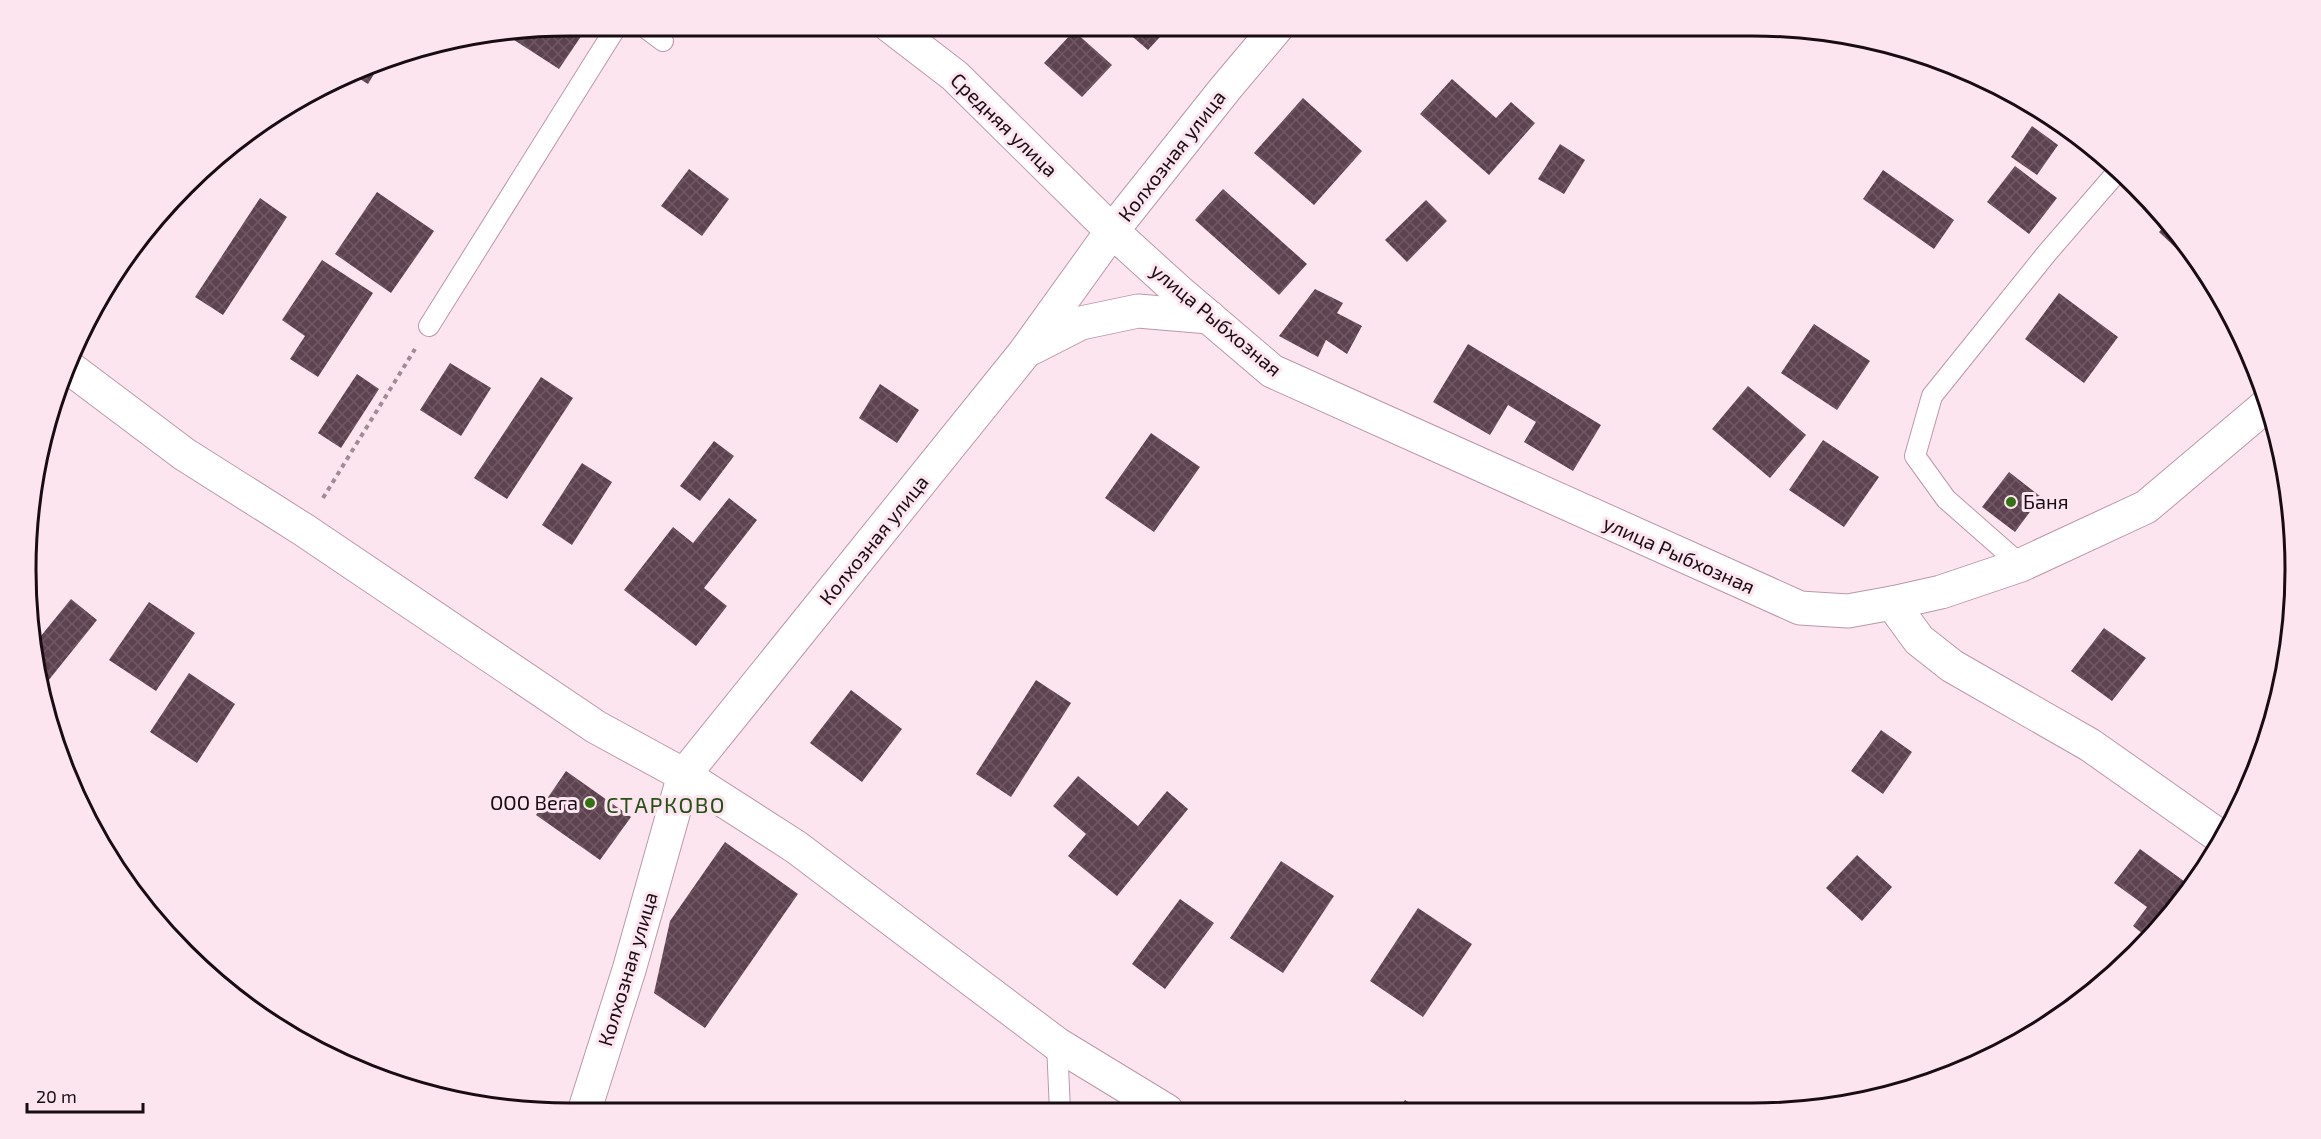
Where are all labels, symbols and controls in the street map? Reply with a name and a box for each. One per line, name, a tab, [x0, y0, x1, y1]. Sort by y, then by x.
street label: Средняя улица	[946, 67, 1063, 182]
street label: Колхозная улица	[1113, 85, 1231, 226]
street label: улица Рыбхозная	[1146, 258, 1287, 382]
street label: Колхозная улица	[814, 470, 934, 610]
place label: Баня	[2023, 489, 2069, 513]
marker: Баня	[2004, 495, 2018, 509]
street label: улица Рыбхозная	[1600, 510, 1759, 599]
place label: ООО Вега	[490, 790, 578, 814]
district label: СТАРКОВО	[606, 791, 726, 817]
marker: ООО Вега	[583, 796, 597, 810]
street label: Колхозная улица	[592, 889, 663, 1049]
scale bar	[27, 1076, 142, 1114]
text: 20 m	[36, 1085, 77, 1107]

